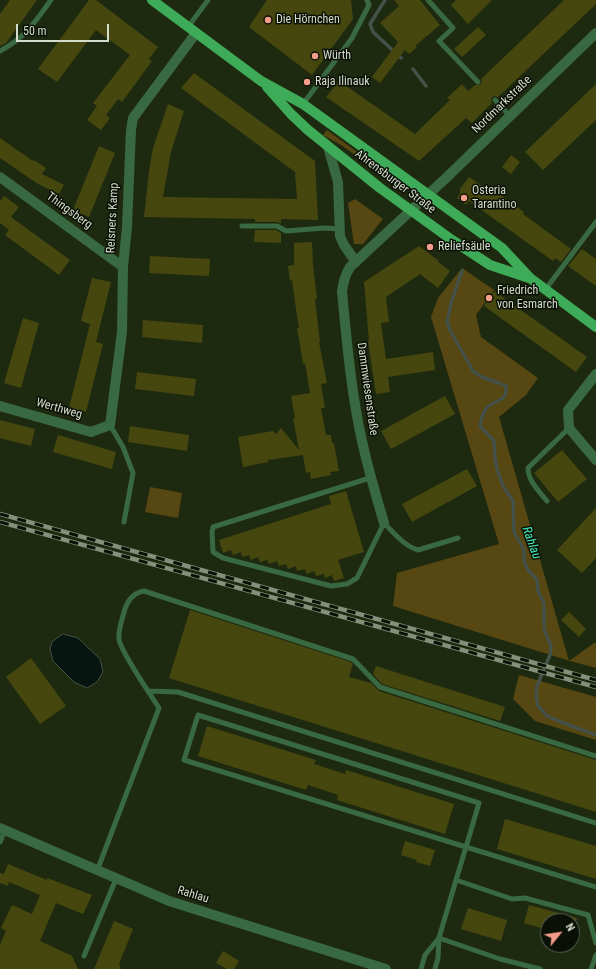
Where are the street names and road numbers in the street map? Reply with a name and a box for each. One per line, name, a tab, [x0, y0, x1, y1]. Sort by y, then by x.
street label: Nordmarkstraße	[469, 73, 535, 137]
street label: Ahrensburger Straße	[352, 147, 438, 217]
street label: Reisners Kamp	[104, 182, 122, 254]
street label: Thingsberg	[43, 190, 95, 232]
street label: Dammwiesenstraße	[353, 342, 381, 436]
street label: Werthweg	[34, 396, 84, 422]
street label: Rahlau	[175, 883, 211, 907]

